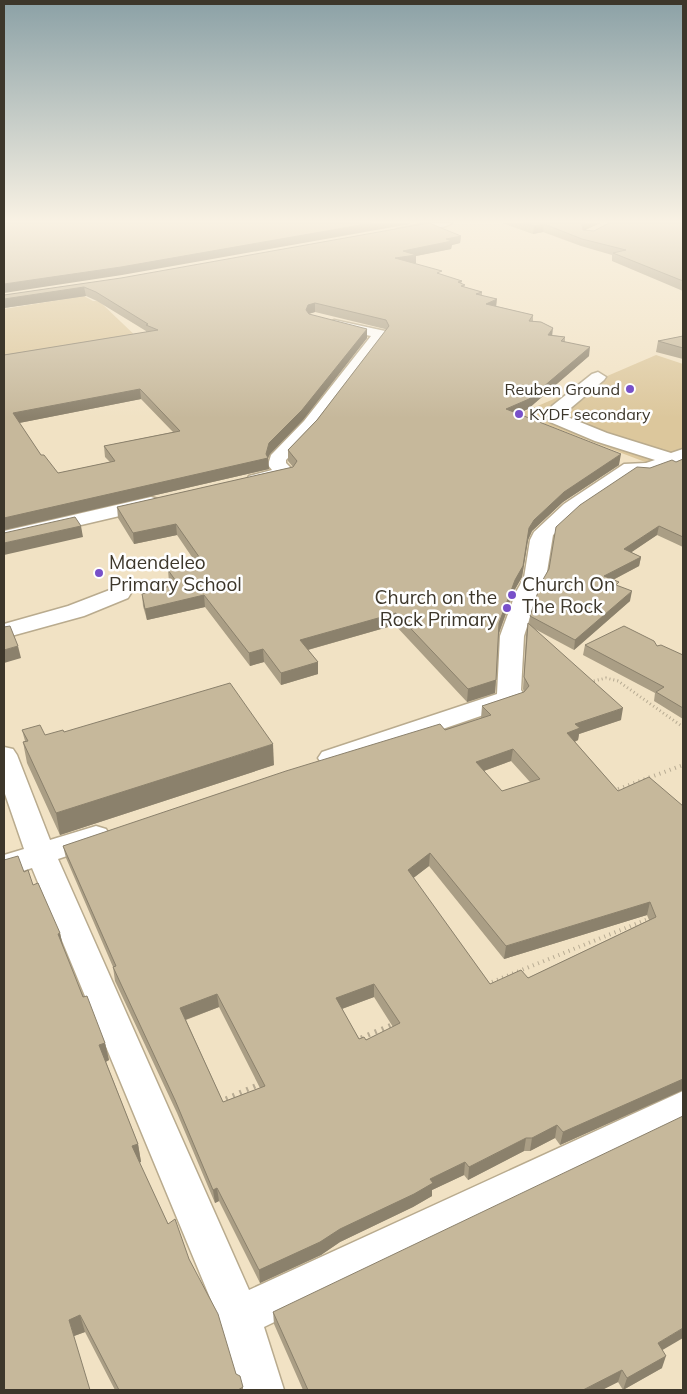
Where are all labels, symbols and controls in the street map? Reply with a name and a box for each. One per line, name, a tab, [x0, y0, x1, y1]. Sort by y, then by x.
place label: Reuben Ground	[505, 379, 620, 399]
marker: Reuben Ground	[624, 383, 636, 395]
place label: KYDF secondary	[529, 404, 651, 424]
marker: KYDF secondary	[513, 408, 525, 420]
place label: Maendeleo Primary School	[109, 550, 242, 596]
marker: Maendeleo Primary School	[93, 567, 105, 579]
place label: Church On The Rock	[522, 572, 615, 618]
place label: Church on the Rock Primary	[375, 585, 497, 631]
marker: Church On The Rock	[506, 589, 518, 601]
marker: Church on the Rock Primary	[501, 602, 513, 614]

